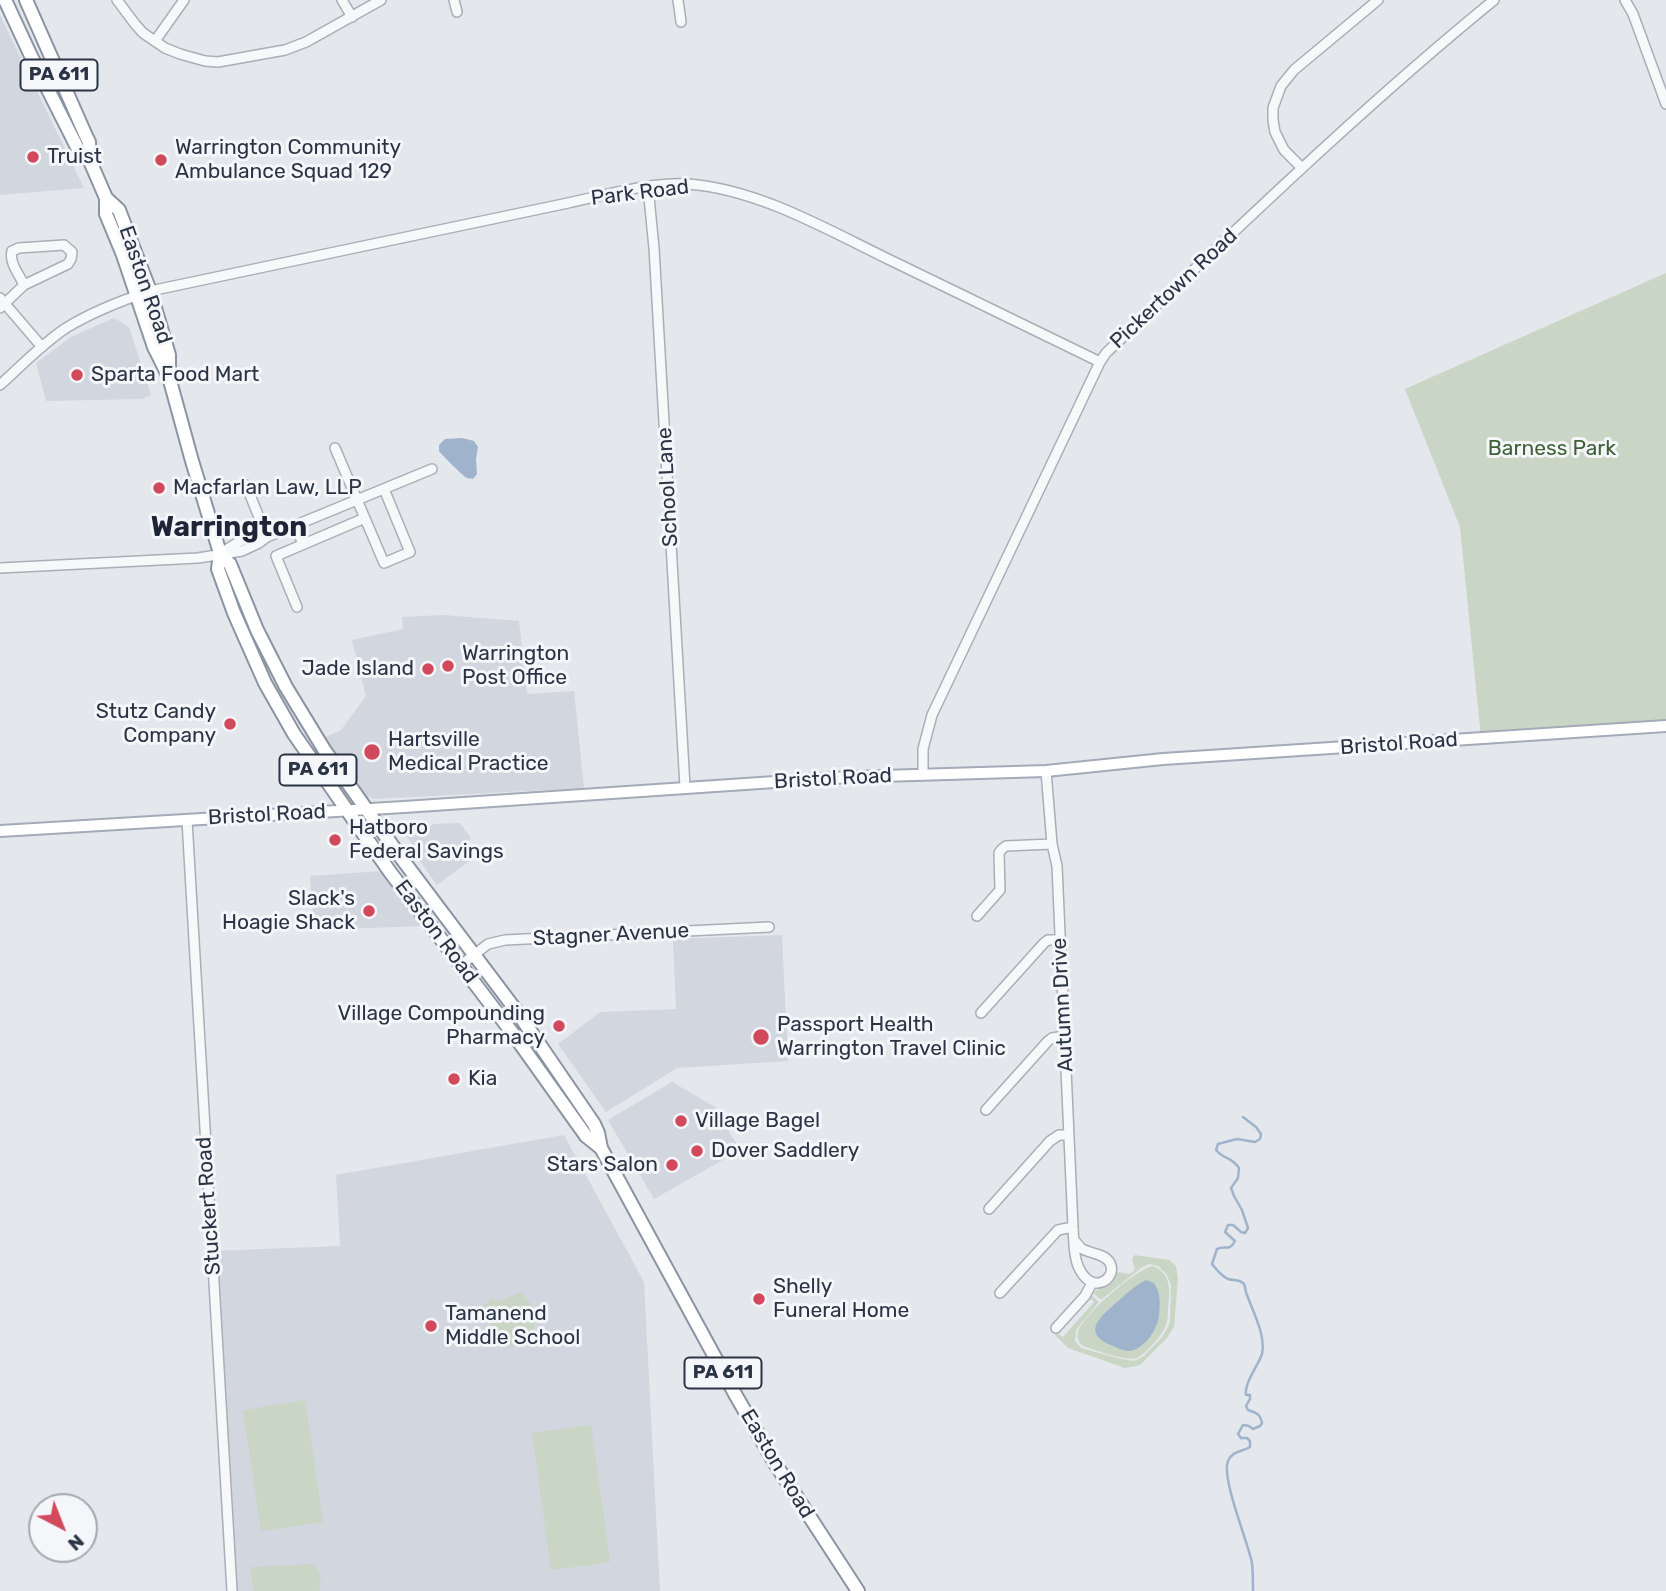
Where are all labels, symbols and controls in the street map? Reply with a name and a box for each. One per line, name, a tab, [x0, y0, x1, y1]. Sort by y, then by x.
road number: PA 611	[20, 60, 98, 90]
place label: Warrington Community Ambulance Squad 129	[175, 135, 401, 185]
place label: Truist	[47, 144, 102, 170]
marker: Truist	[25, 149, 41, 165]
marker: Warrington Community Ambulance Squad 129	[153, 152, 169, 168]
street label: Park Road	[590, 174, 690, 212]
street label: Easton Road	[113, 223, 177, 347]
street label: Pickertown Road	[1105, 224, 1243, 354]
place label: Sparta Food Mart	[91, 362, 259, 388]
marker: Sparta Food Mart	[69, 367, 85, 383]
street label: School Lane	[652, 427, 684, 547]
park label: Barness Park	[1488, 436, 1616, 462]
place label: Macfarlan Law, LLP	[173, 475, 362, 501]
marker: Macfarlan Law, LLP	[151, 480, 167, 496]
district label: Warrington	[151, 511, 307, 545]
place label: Warrington Post Office	[462, 641, 569, 691]
place label: Jade Island	[301, 656, 414, 682]
marker: Warrington Post Office	[440, 658, 456, 674]
marker: Jade Island	[420, 661, 436, 677]
place label: Stutz Candy Company	[96, 699, 216, 749]
marker: Stutz Candy Company	[222, 716, 238, 732]
place label: Hartsville Medical Practice	[388, 727, 549, 777]
street label: Bristol Road	[1339, 727, 1459, 761]
marker: Hartsville Medical Practice	[362, 742, 382, 762]
road number: PA 611	[280, 754, 356, 786]
street label: Bristol Road	[773, 763, 893, 795]
street label: Bristol Road	[207, 799, 327, 831]
place label: Hatboro Federal Savings	[349, 815, 504, 865]
marker: Hatboro Federal Savings	[327, 832, 343, 848]
street label: Easton Road	[389, 875, 483, 989]
place label: Slack's Hoagie Shack	[222, 886, 355, 936]
marker: Slack's Hoagie Shack	[361, 903, 377, 919]
street label: Stagner Avenue	[532, 918, 690, 952]
street label: Autumn Drive	[1047, 937, 1079, 1073]
place label: Village Compounding Pharmacy	[338, 1001, 545, 1051]
place label: Passport Health Warrington Travel Clinic	[777, 1012, 1006, 1062]
marker: Village Compounding Pharmacy	[551, 1018, 567, 1034]
marker: Passport Health Warrington Travel Clinic	[751, 1027, 771, 1047]
place label: Kia	[468, 1066, 497, 1092]
marker: Kia	[446, 1071, 462, 1087]
place label: Village Bagel	[695, 1108, 820, 1134]
marker: Village Bagel	[673, 1113, 689, 1129]
street label: Stuckert Road	[192, 1136, 226, 1276]
place label: Dover Saddlery	[711, 1138, 859, 1164]
marker: Dover Saddlery	[689, 1143, 705, 1159]
place label: Stars Salon	[547, 1152, 658, 1178]
marker: Stars Salon	[664, 1157, 680, 1173]
place label: Shelly Funeral Home	[773, 1274, 909, 1324]
marker: Shelly Funeral Home	[751, 1291, 767, 1307]
place label: Tamanend Middle School	[445, 1301, 580, 1351]
marker: Tamanend Middle School	[423, 1318, 439, 1334]
road number: PA 611	[684, 1358, 762, 1388]
street label: Easton Road	[735, 1405, 819, 1523]
north arrow	[28, 1493, 98, 1563]
text: N	[63, 1529, 89, 1556]

